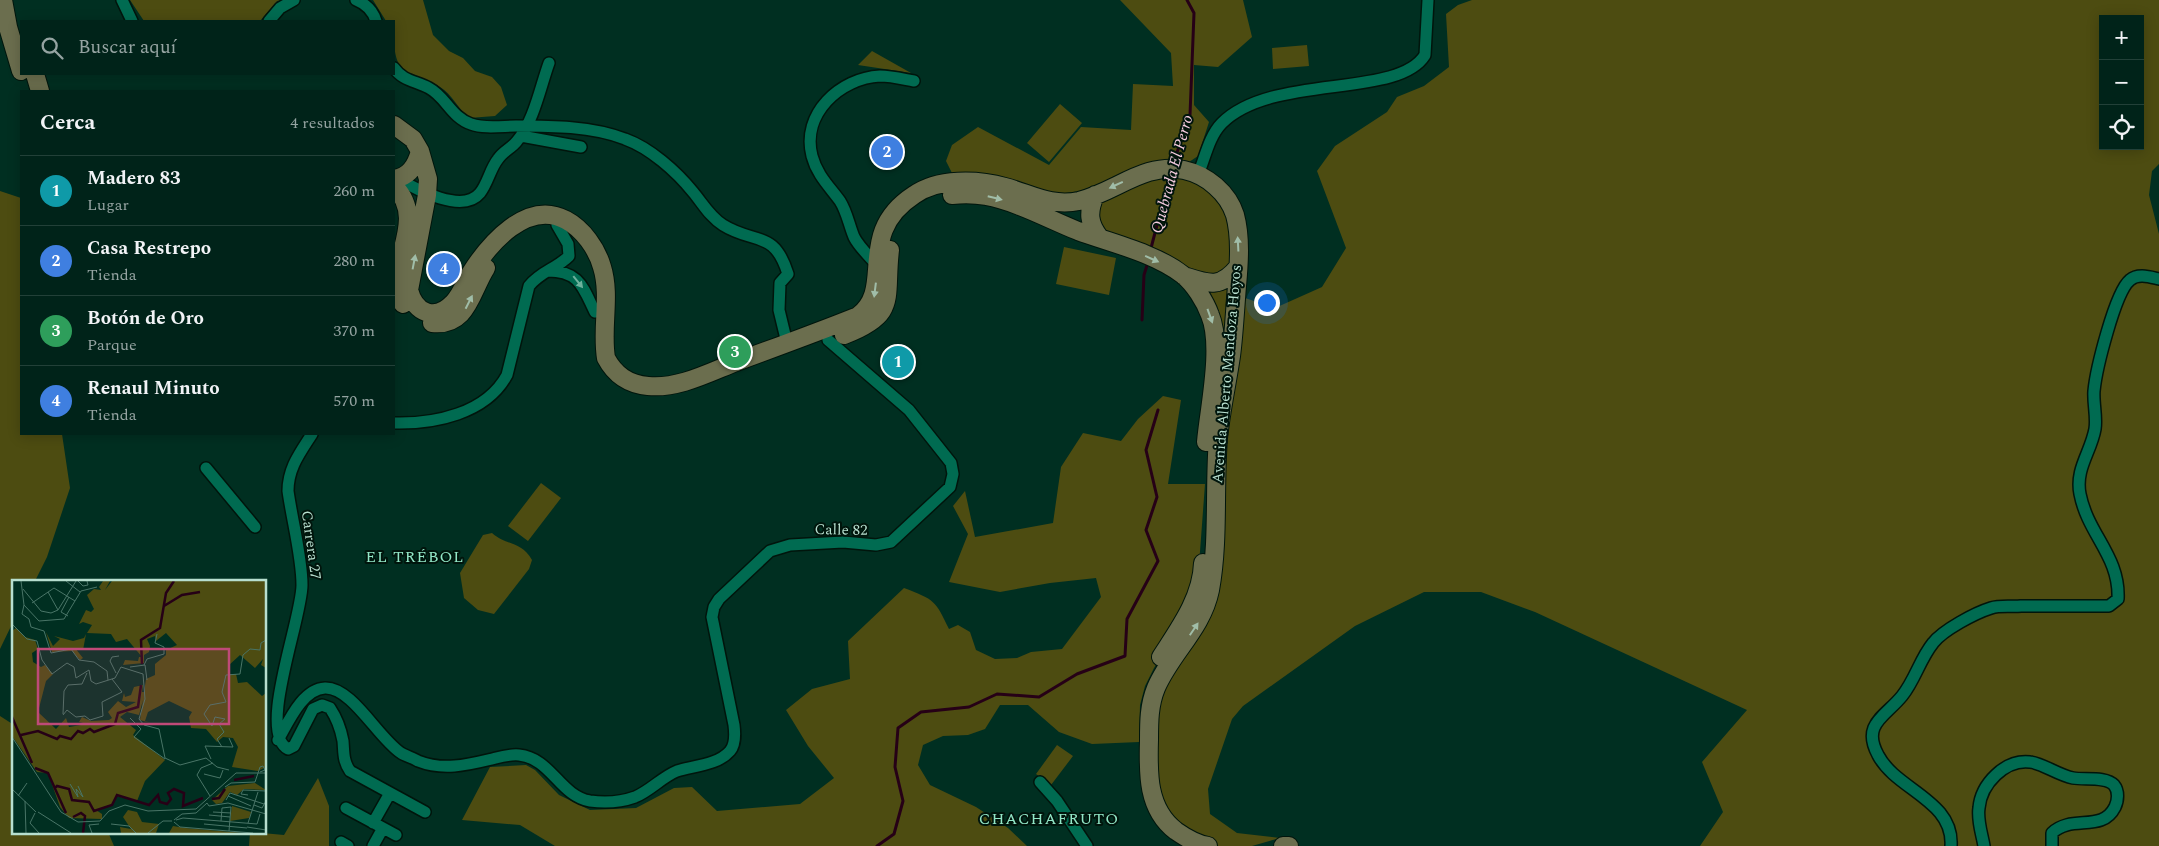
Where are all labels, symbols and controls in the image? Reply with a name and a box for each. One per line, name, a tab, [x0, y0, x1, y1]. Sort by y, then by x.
map controls	[2099, 15, 2144, 150]
button: +	[2099, 15, 2144, 60]
search box	[20, 20, 395, 75]
text: Buscar aquí	[78, 33, 177, 62]
icon: search	[38, 34, 66, 62]
button: −	[2099, 60, 2144, 105]
button: locate	[2099, 105, 2144, 150]
text: Cerca	[40, 107, 95, 139]
text: 4 resultados	[290, 111, 375, 135]
water label: Quebrada El Perro	[1145, 112, 1199, 236]
pin: 2	[871, 133, 903, 171]
text: Madero 83	[87, 164, 181, 193]
text: 1	[52, 179, 60, 203]
text: 260 m	[333, 179, 375, 203]
one-way arrow	[1109, 182, 1123, 190]
text: Lugar	[87, 193, 129, 217]
one-way arrow	[988, 194, 1003, 202]
text: Casa Restrepo	[87, 234, 211, 263]
one-way arrow	[1233, 236, 1241, 252]
text: 2	[52, 249, 60, 273]
text: 280 m	[333, 249, 375, 273]
pin: 4	[428, 250, 460, 288]
one-way arrow	[410, 255, 418, 270]
one-way arrow	[1145, 255, 1159, 263]
text: Tienda	[87, 263, 137, 287]
street label: Avenida Alberto Mendoza Hoyos	[1206, 264, 1248, 484]
one-way arrow	[572, 275, 583, 288]
one-way arrow	[870, 283, 878, 299]
your location	[1254, 290, 1280, 316]
one-way arrow	[465, 295, 473, 310]
text: Botón de Oro	[87, 304, 204, 333]
one-way arrow	[1206, 309, 1214, 324]
text: 3	[52, 319, 60, 343]
text: 370 m	[333, 319, 375, 343]
text: Parque	[87, 333, 137, 357]
pin: 3	[719, 333, 751, 371]
pin: 1	[882, 343, 914, 381]
text: Renaul Minuto	[87, 374, 220, 403]
text: 4	[52, 389, 60, 413]
text: 570 m	[333, 389, 375, 413]
text: Tienda	[87, 403, 137, 427]
street label: Carrera 27	[295, 509, 327, 581]
street label: Calle 82	[814, 518, 868, 542]
district label: EL TRÉBOL	[366, 545, 464, 569]
inset map	[12, 580, 266, 834]
one-way arrow	[1189, 622, 1199, 636]
district label: CHACHAFRUTO	[979, 807, 1119, 831]

